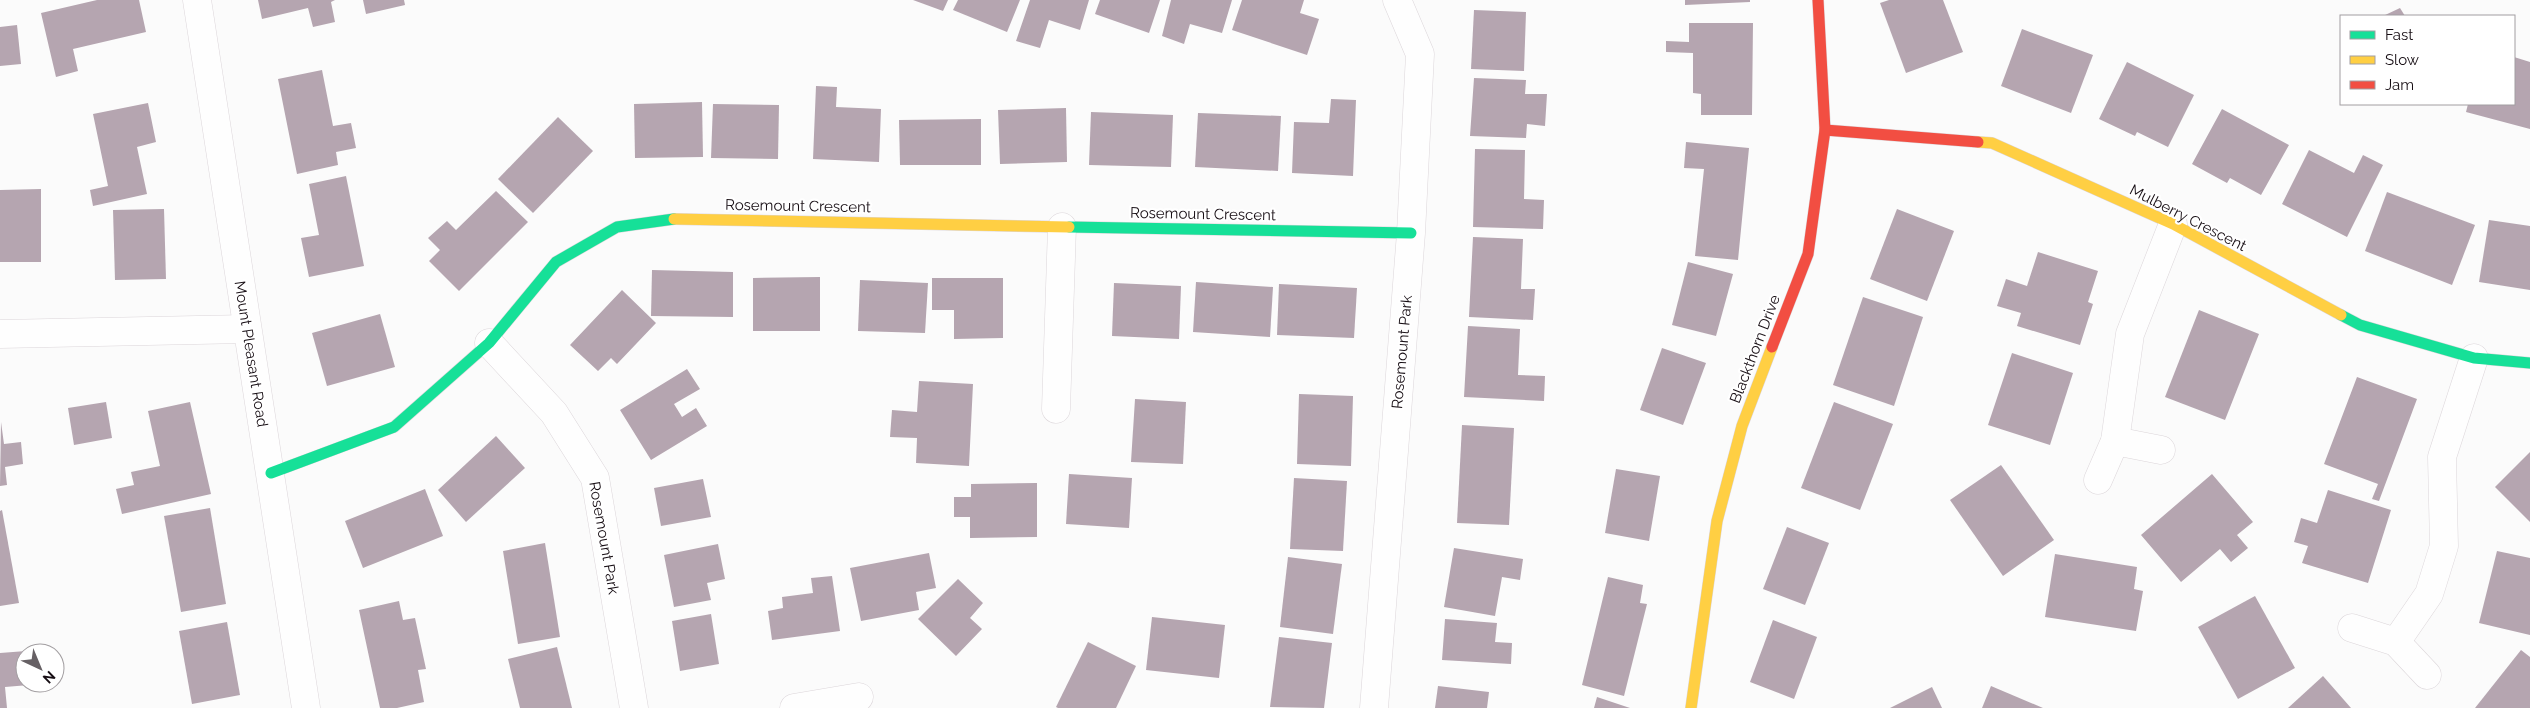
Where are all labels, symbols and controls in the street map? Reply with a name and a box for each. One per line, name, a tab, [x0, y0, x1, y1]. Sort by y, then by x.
legend	[2340, 15, 2515, 105]
text: Fast	[2385, 26, 2413, 44]
text: Slow	[2385, 51, 2419, 69]
text: Jam	[2385, 76, 2414, 94]
street label: Mulberry Crescent	[2127, 181, 2249, 255]
street label: Rosemount Crescent	[725, 196, 871, 216]
street label: Rosemount Crescent	[1130, 204, 1276, 224]
street label: Mount Pleasant Road	[231, 280, 271, 428]
street label: Blackthorn Drive	[1726, 292, 1784, 406]
street label: Rosemount Park	[1388, 294, 1416, 410]
street label: Rosemount Park	[585, 480, 623, 596]
north arrow	[15, 643, 65, 693]
text: N	[40, 668, 58, 687]

